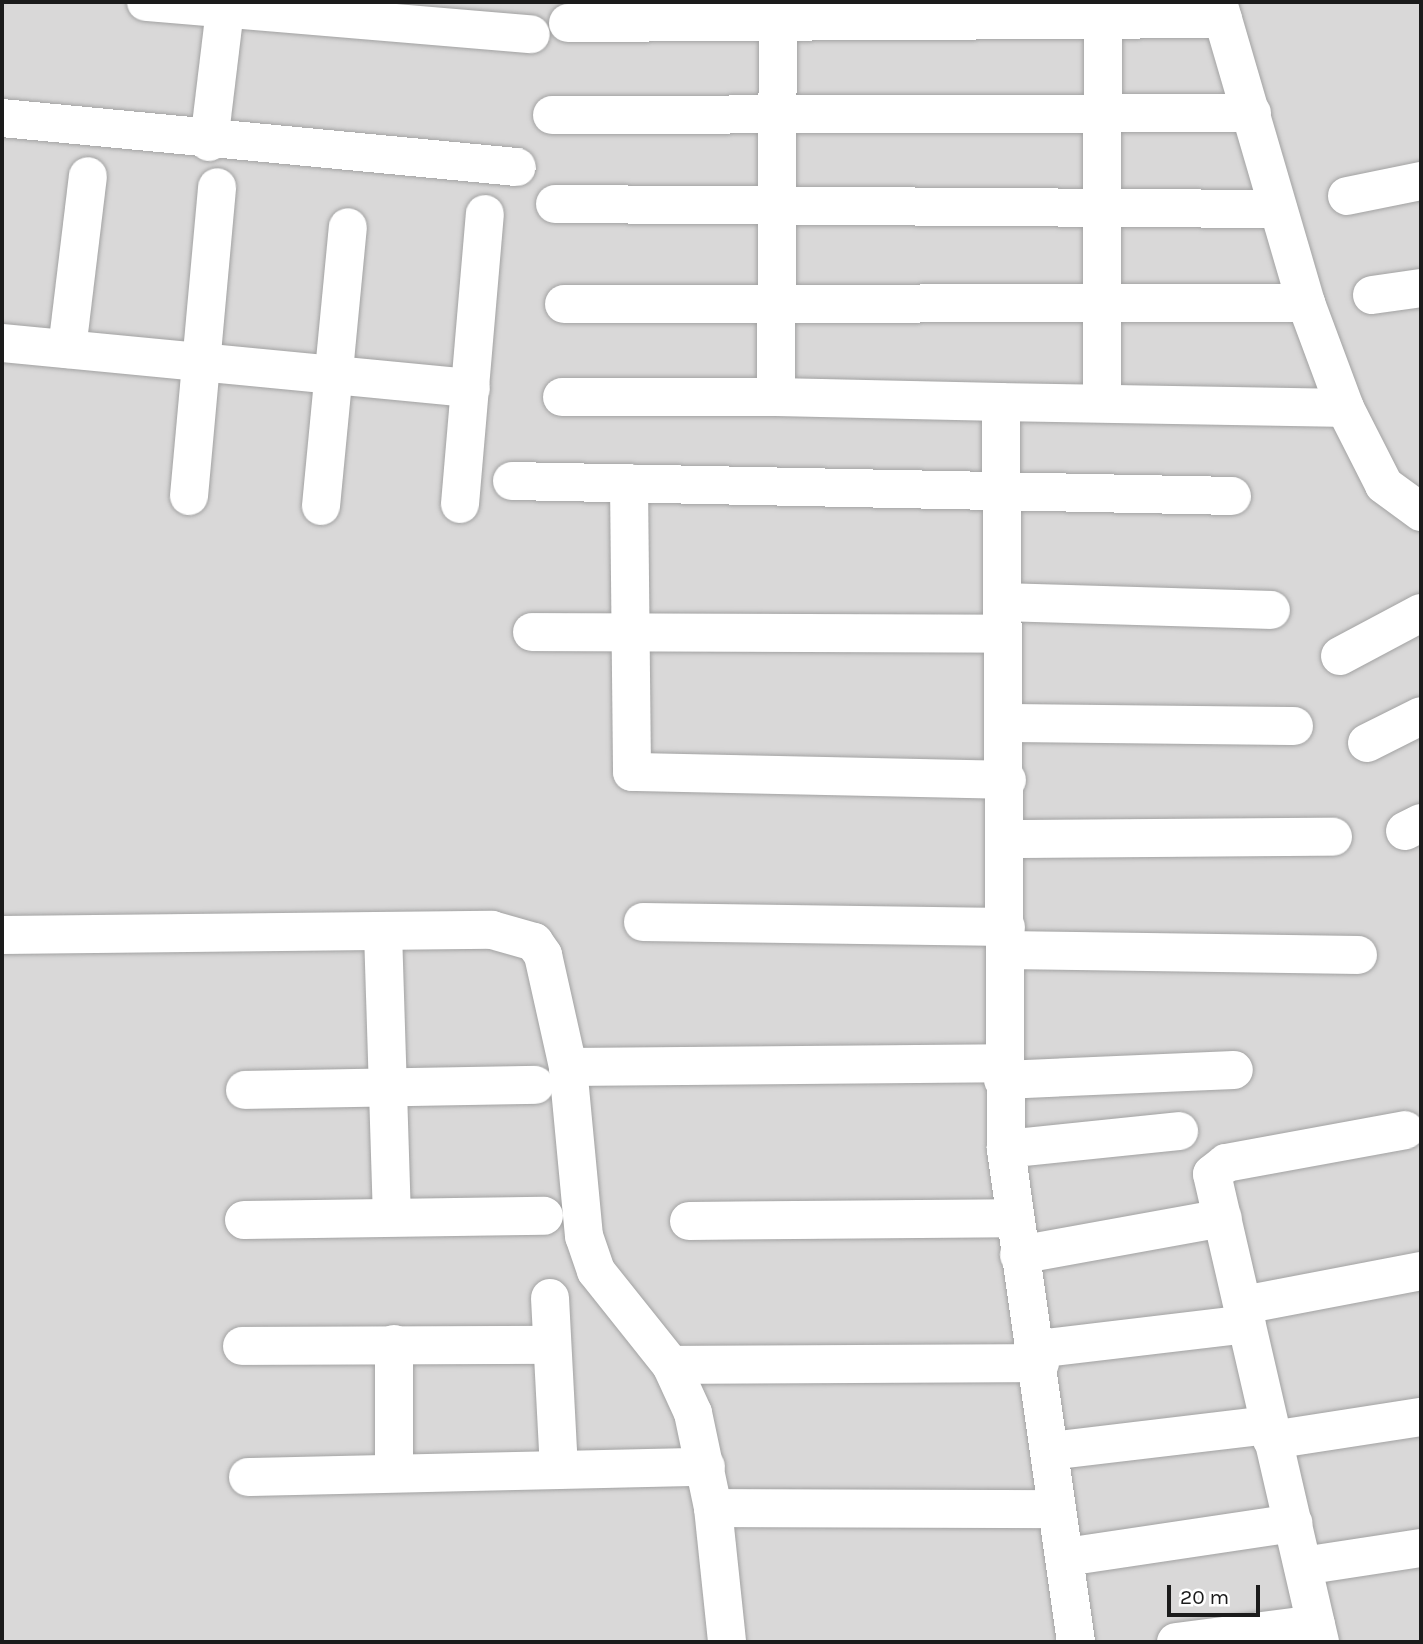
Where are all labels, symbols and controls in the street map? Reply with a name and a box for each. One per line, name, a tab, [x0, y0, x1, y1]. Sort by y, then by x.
scale bar	[1171, 1570, 1264, 1614]
text: 20 m	[1180, 1585, 1229, 1609]

